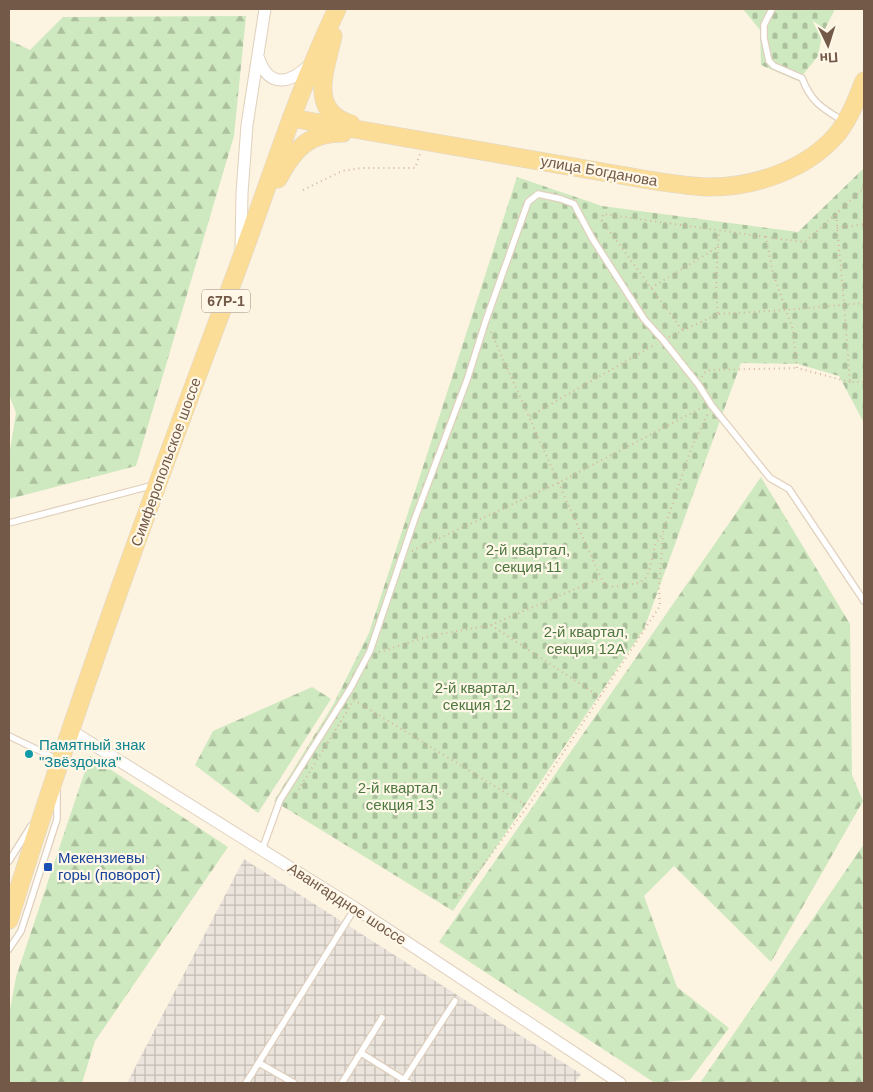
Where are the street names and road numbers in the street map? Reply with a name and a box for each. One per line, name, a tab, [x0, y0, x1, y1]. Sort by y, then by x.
street label: улица Богданова	[539, 152, 659, 189]
road number: 67Р-1	[202, 290, 250, 312]
street label: Симферопольское шоссе	[127, 375, 204, 549]
street label: Авангардное шоссе	[285, 859, 410, 948]

